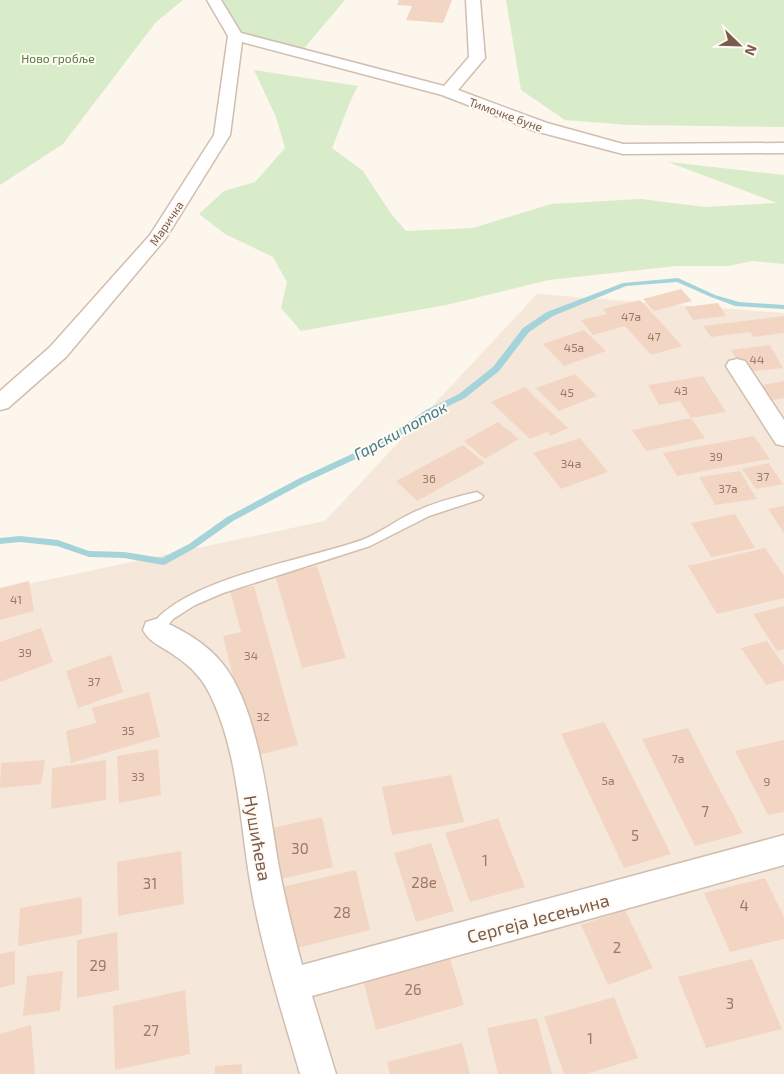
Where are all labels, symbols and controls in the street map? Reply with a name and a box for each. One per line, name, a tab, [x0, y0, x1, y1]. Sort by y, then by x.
north arrow	[714, 20, 764, 70]
text: N	[742, 42, 761, 58]
park label: Ново гробље	[21, 51, 95, 65]
street label: Тимочке буне	[467, 94, 545, 135]
street label: Маричка	[146, 198, 186, 248]
house number: 47a	[621, 309, 641, 323]
house number: 47	[647, 329, 661, 343]
house number: 45a	[564, 340, 584, 354]
house number: 44	[750, 352, 764, 366]
house number: 43	[674, 383, 688, 397]
house number: 45	[560, 385, 574, 399]
water label: Гарски поток	[350, 396, 450, 463]
house number: 39	[709, 449, 723, 463]
house number: 34a	[561, 456, 581, 470]
house number: 37	[757, 469, 769, 483]
house number: 36	[422, 471, 436, 485]
house number: 37a	[718, 481, 738, 495]
house number: 41	[10, 592, 22, 606]
house number: 39	[18, 645, 32, 659]
house number: 34	[244, 648, 258, 662]
house number: 37	[88, 674, 100, 688]
house number: 32	[256, 709, 270, 723]
house number: 35	[121, 723, 135, 737]
house number: 7a	[672, 751, 684, 765]
house number: 33	[131, 769, 145, 783]
house number: 5a	[601, 773, 615, 787]
house number: 9	[764, 774, 771, 788]
street label: Нушићева	[240, 793, 276, 883]
house number: 7	[701, 802, 709, 820]
house number: 5	[631, 826, 639, 844]
house number: 30	[291, 839, 309, 857]
house number: 1	[482, 851, 488, 869]
house number: 28e	[411, 873, 437, 891]
house number: 31	[143, 874, 157, 892]
street label: Сергеја Јесењина	[464, 888, 612, 948]
house number: 4	[739, 896, 749, 914]
house number: 28	[333, 903, 351, 921]
house number: 2	[613, 938, 621, 956]
house number: 29	[89, 956, 107, 974]
house number: 26	[404, 980, 422, 998]
house number: 3	[726, 994, 734, 1012]
house number: 27	[143, 1021, 159, 1039]
house number: 1	[587, 1029, 593, 1047]

